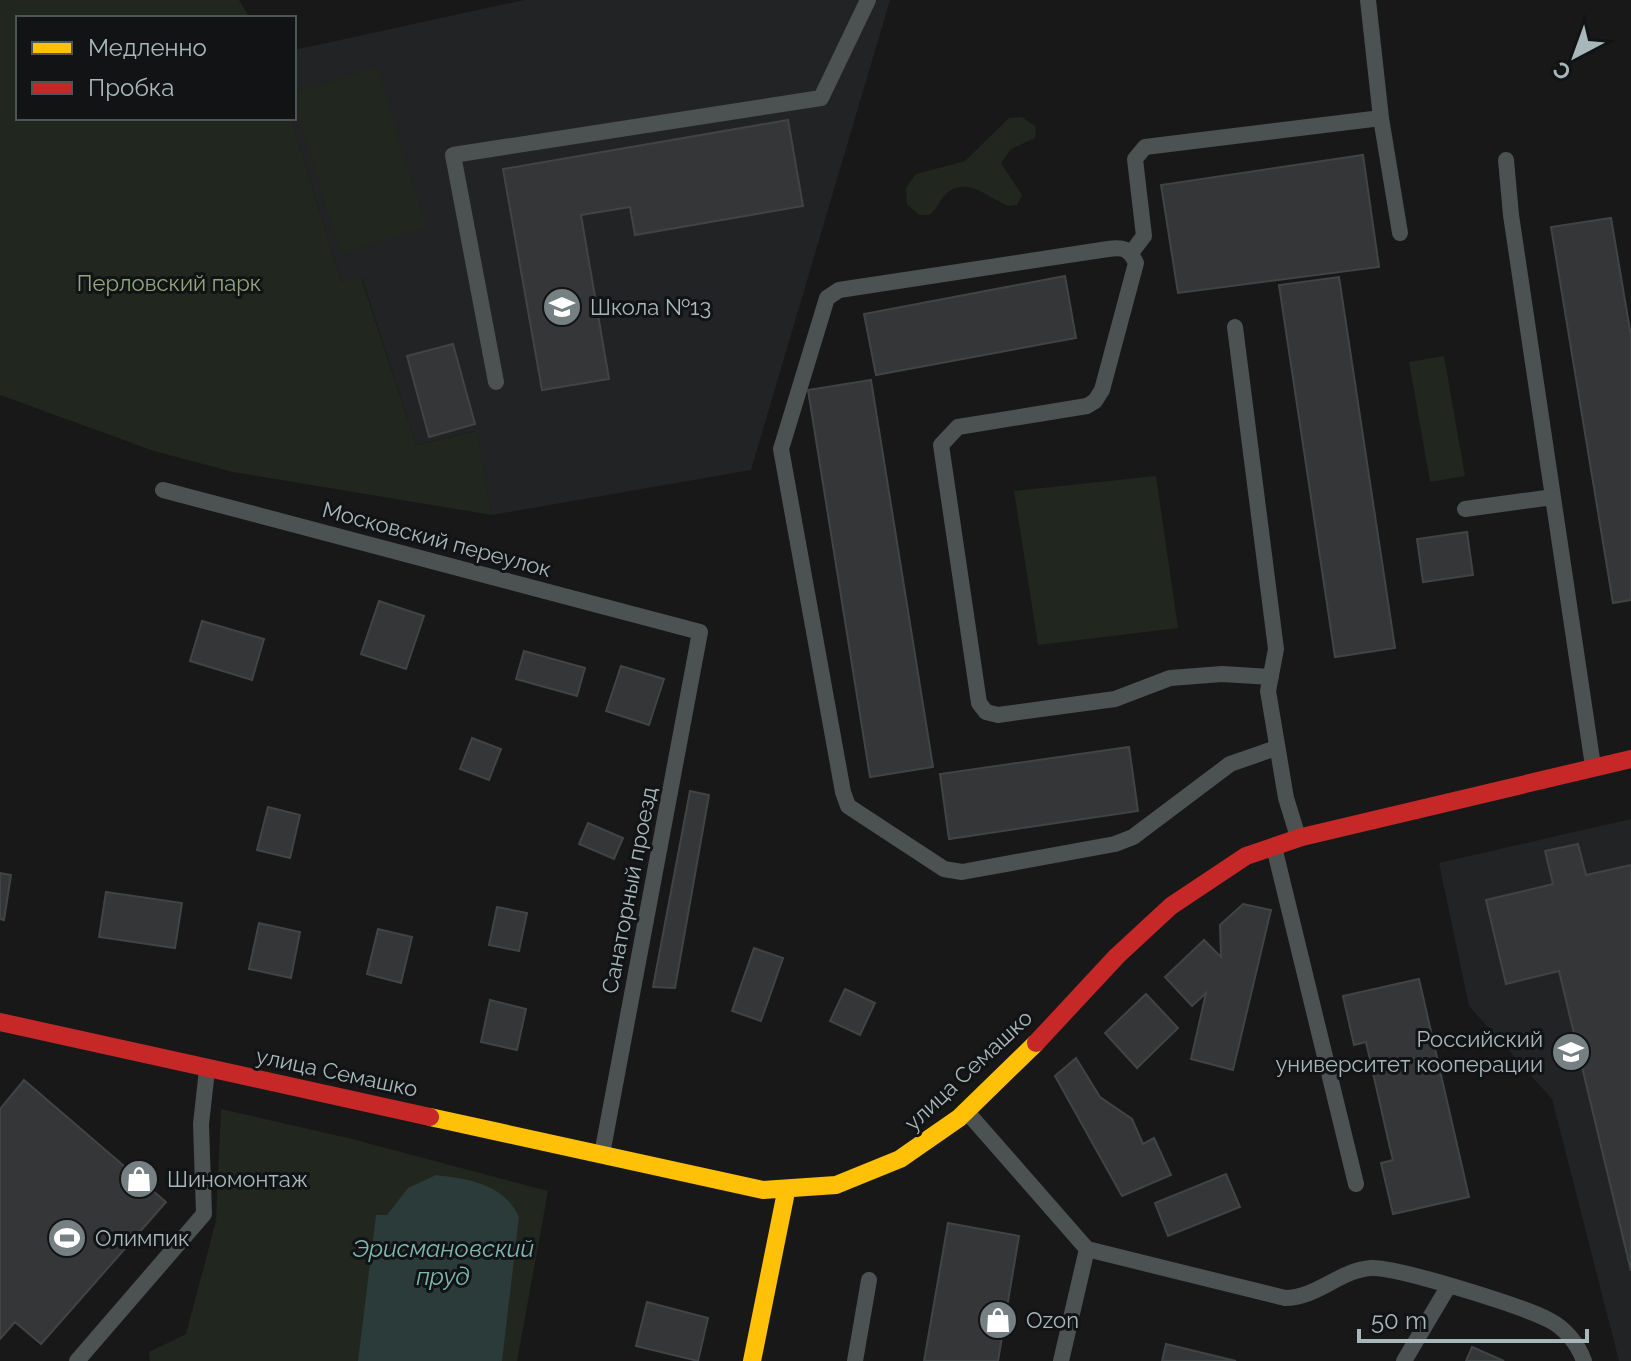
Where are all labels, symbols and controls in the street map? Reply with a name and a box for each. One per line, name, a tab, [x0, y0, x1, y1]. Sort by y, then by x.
legend	[16, 16, 296, 120]
north arrow	[1535, 16, 1615, 96]
text: Медленно	[88, 33, 207, 62]
text: С	[1548, 56, 1576, 86]
text: Пробка	[88, 73, 174, 102]
park label: Перловский парк	[77, 270, 261, 296]
school or university icon: Школа №13	[541, 286, 583, 328]
place label: Школа №13	[590, 294, 711, 320]
street label: Московский переулок	[320, 496, 554, 582]
street label: Санаторный проезд	[596, 784, 662, 996]
street label: улица Семашко	[899, 1004, 1037, 1136]
place label: Российский университет кооперации	[1275, 1026, 1543, 1077]
school or university icon: Российский университет кооперации	[1550, 1031, 1592, 1073]
street label: улица Семашко	[254, 1042, 420, 1102]
shop icon: Шиномонтаж	[118, 1158, 160, 1200]
place label: Шиномонтаж	[167, 1166, 308, 1192]
sports icon: Олимпик	[46, 1217, 88, 1259]
place label: Олимпик	[95, 1225, 190, 1251]
water label: Эрисмановский пруд	[352, 1234, 534, 1291]
scale bar	[1359, 1293, 1587, 1343]
shop icon: Ozon	[977, 1299, 1019, 1341]
text: 50 m	[1371, 1306, 1427, 1335]
place label: Ozon	[1026, 1307, 1079, 1333]

